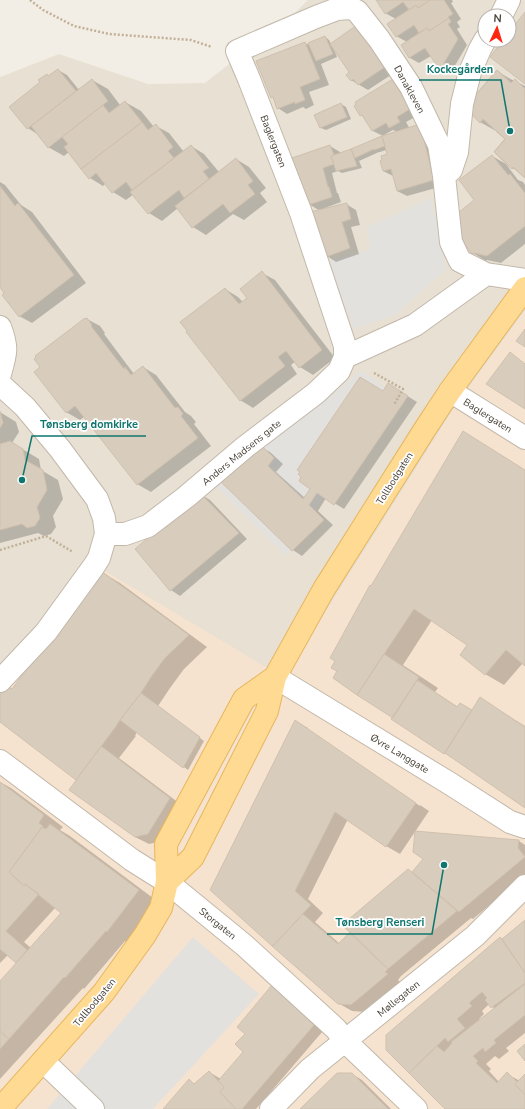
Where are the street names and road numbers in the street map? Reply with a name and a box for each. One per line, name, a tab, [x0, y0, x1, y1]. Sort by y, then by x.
street label: Danakleven	[390, 63, 428, 116]
street label: Baglergaten	[257, 113, 290, 170]
street label: Baglergaten	[460, 395, 515, 436]
street label: Anders Madsens gate	[199, 417, 284, 489]
street label: Tollbodgaten	[373, 450, 417, 508]
street label: Øvre Langgate	[367, 731, 432, 777]
street label: Storgaten	[196, 904, 239, 943]
street label: Tollbodgaten	[70, 975, 119, 1030]
street label: Møllegaten	[374, 977, 423, 1020]

